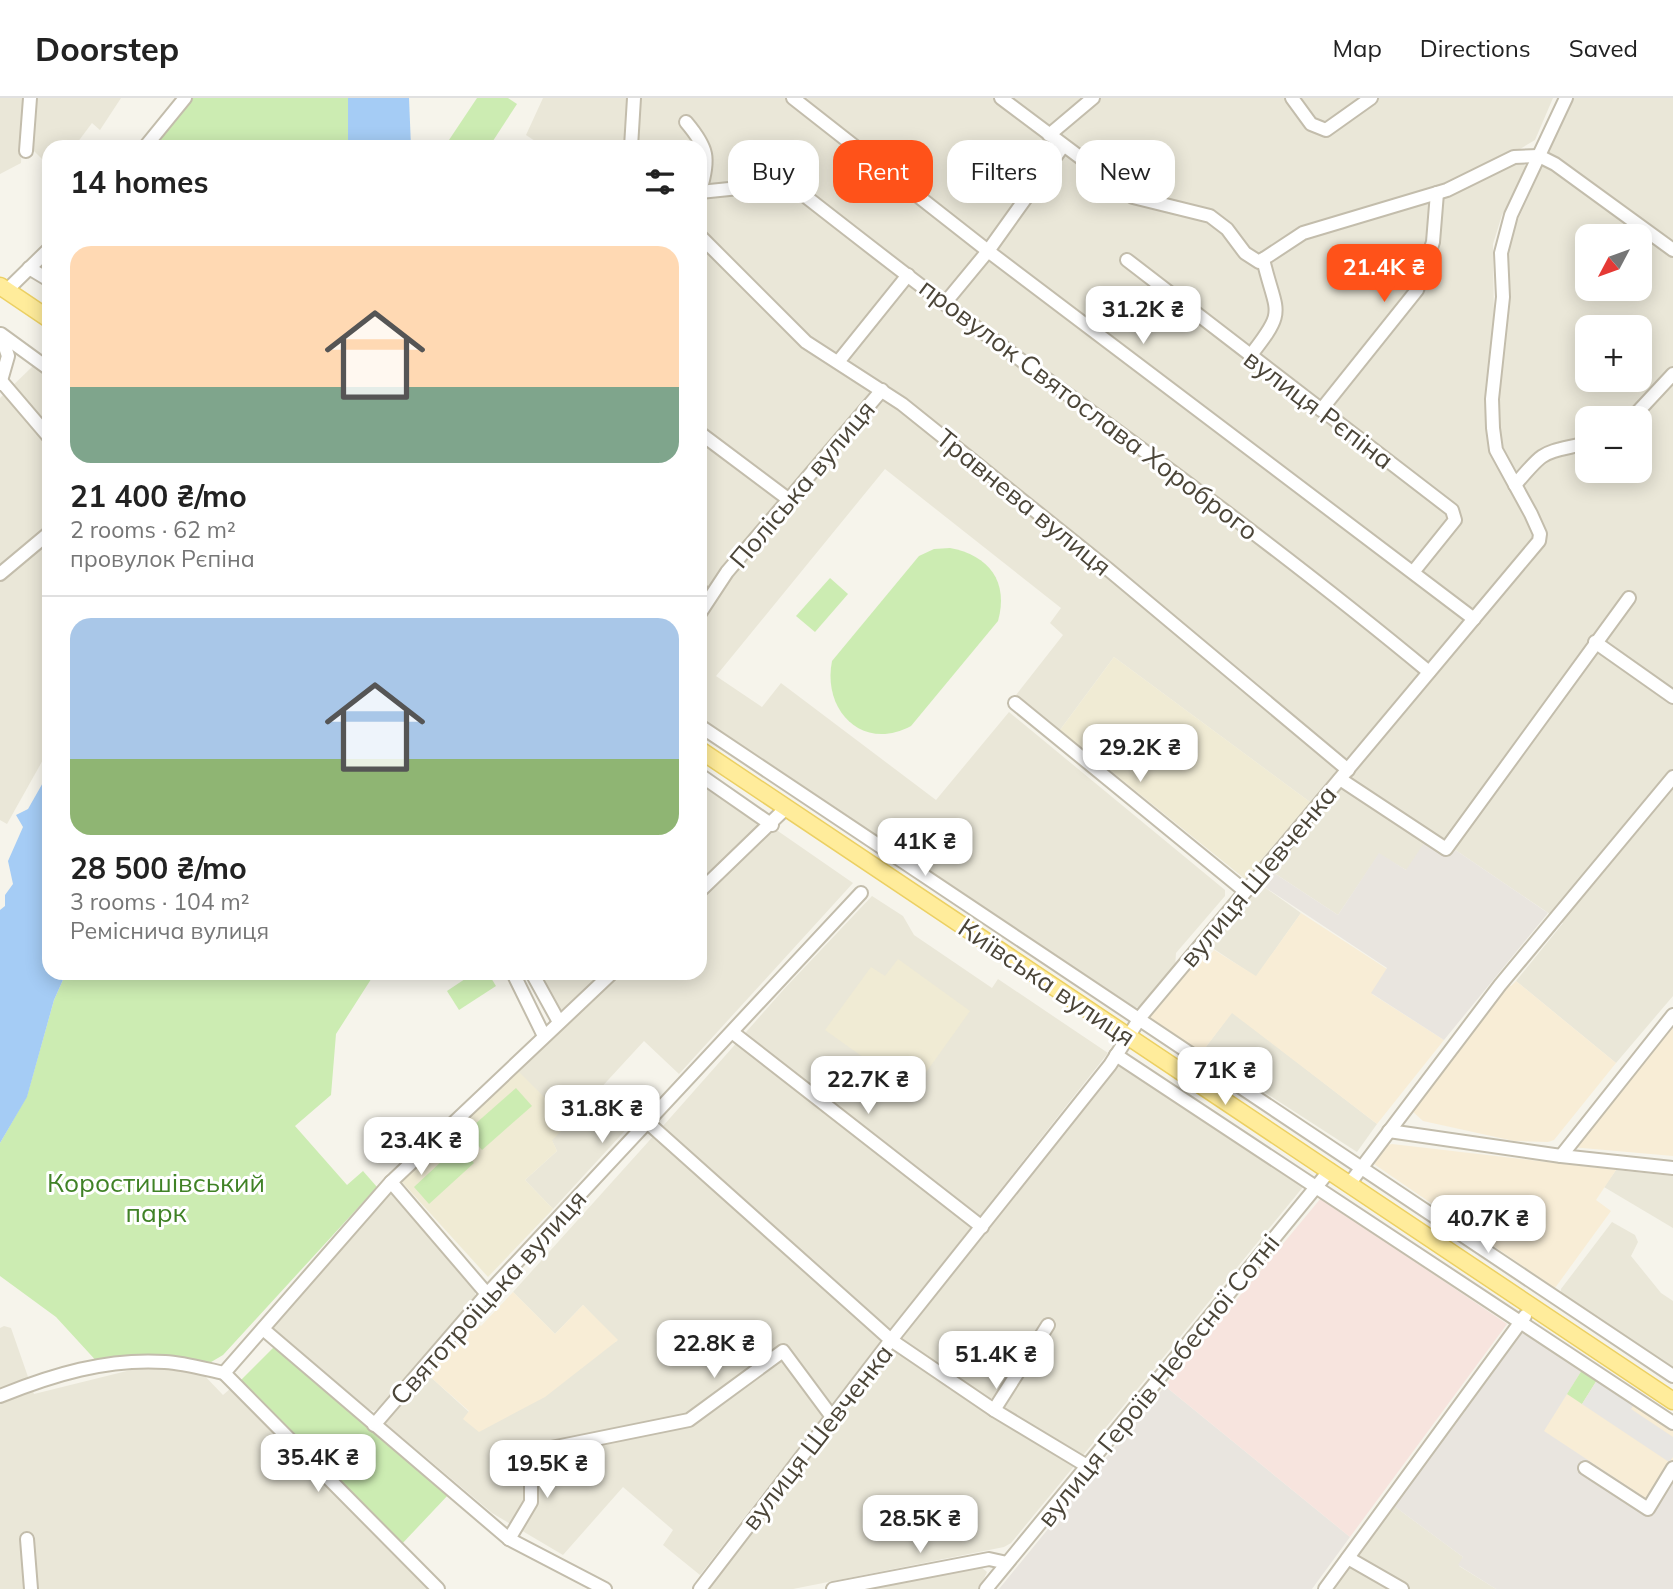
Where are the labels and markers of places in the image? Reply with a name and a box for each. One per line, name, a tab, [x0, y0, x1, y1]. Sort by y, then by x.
pin: 21.4K ₴	[1319, 244, 1449, 304]
pin: 31.2K ₴	[1078, 286, 1208, 346]
pin: 29.2K ₴	[1075, 724, 1205, 784]
pin: 41K ₴	[876, 818, 974, 878]
pin: 71K ₴	[1176, 1048, 1274, 1107]
pin: 22.7K ₴	[803, 1056, 933, 1116]
pin: 31.8K ₴	[537, 1086, 667, 1145]
pin: 23.4K ₴	[356, 1118, 486, 1177]
pin: 40.7K ₴	[1423, 1196, 1553, 1255]
pin: 22.8K ₴	[649, 1320, 779, 1380]
pin: 51.4K ₴	[931, 1332, 1061, 1391]
pin: 35.4K ₴	[253, 1434, 383, 1494]
pin: 19.5K ₴	[482, 1440, 612, 1500]
pin: 28.5K ₴	[855, 1496, 985, 1555]

